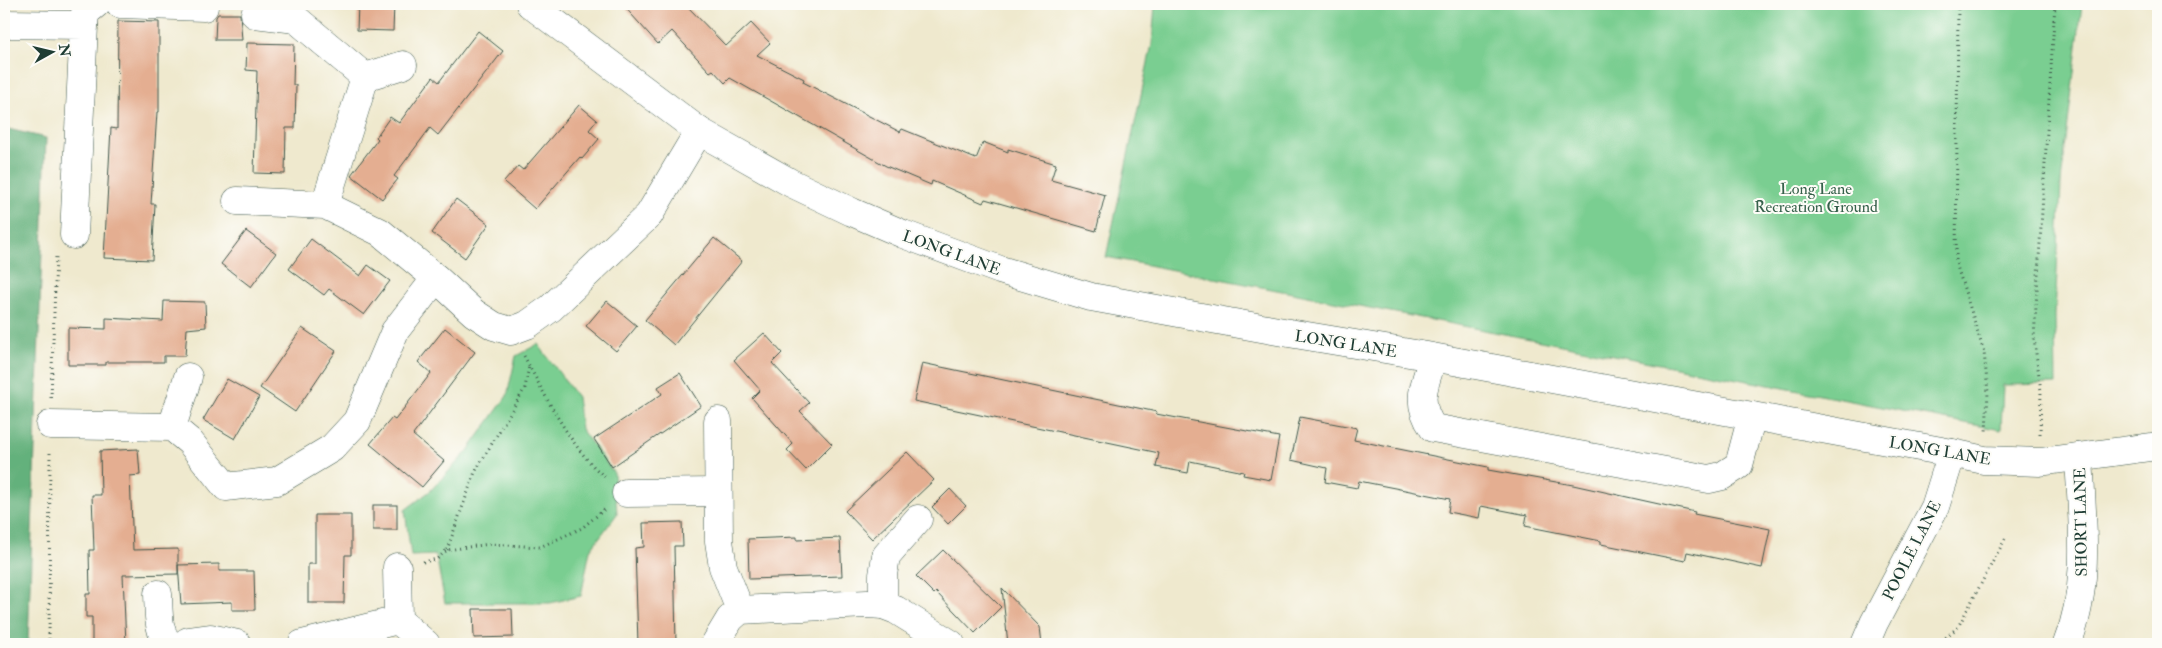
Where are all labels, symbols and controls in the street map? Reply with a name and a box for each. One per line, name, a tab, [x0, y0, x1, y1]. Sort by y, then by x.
north arrow	[28, 28, 78, 78]
text: N	[55, 42, 74, 58]
park label: Long Lane Recreation Ground	[1754, 179, 1878, 217]
street label: LONG LANE	[900, 226, 1004, 280]
street label: LONG LANE	[1293, 326, 1398, 362]
street label: LONG LANE	[1887, 432, 1992, 470]
street label: SHORT LANE	[2070, 467, 2092, 577]
street label: POOLE LANE	[1878, 497, 1946, 604]

